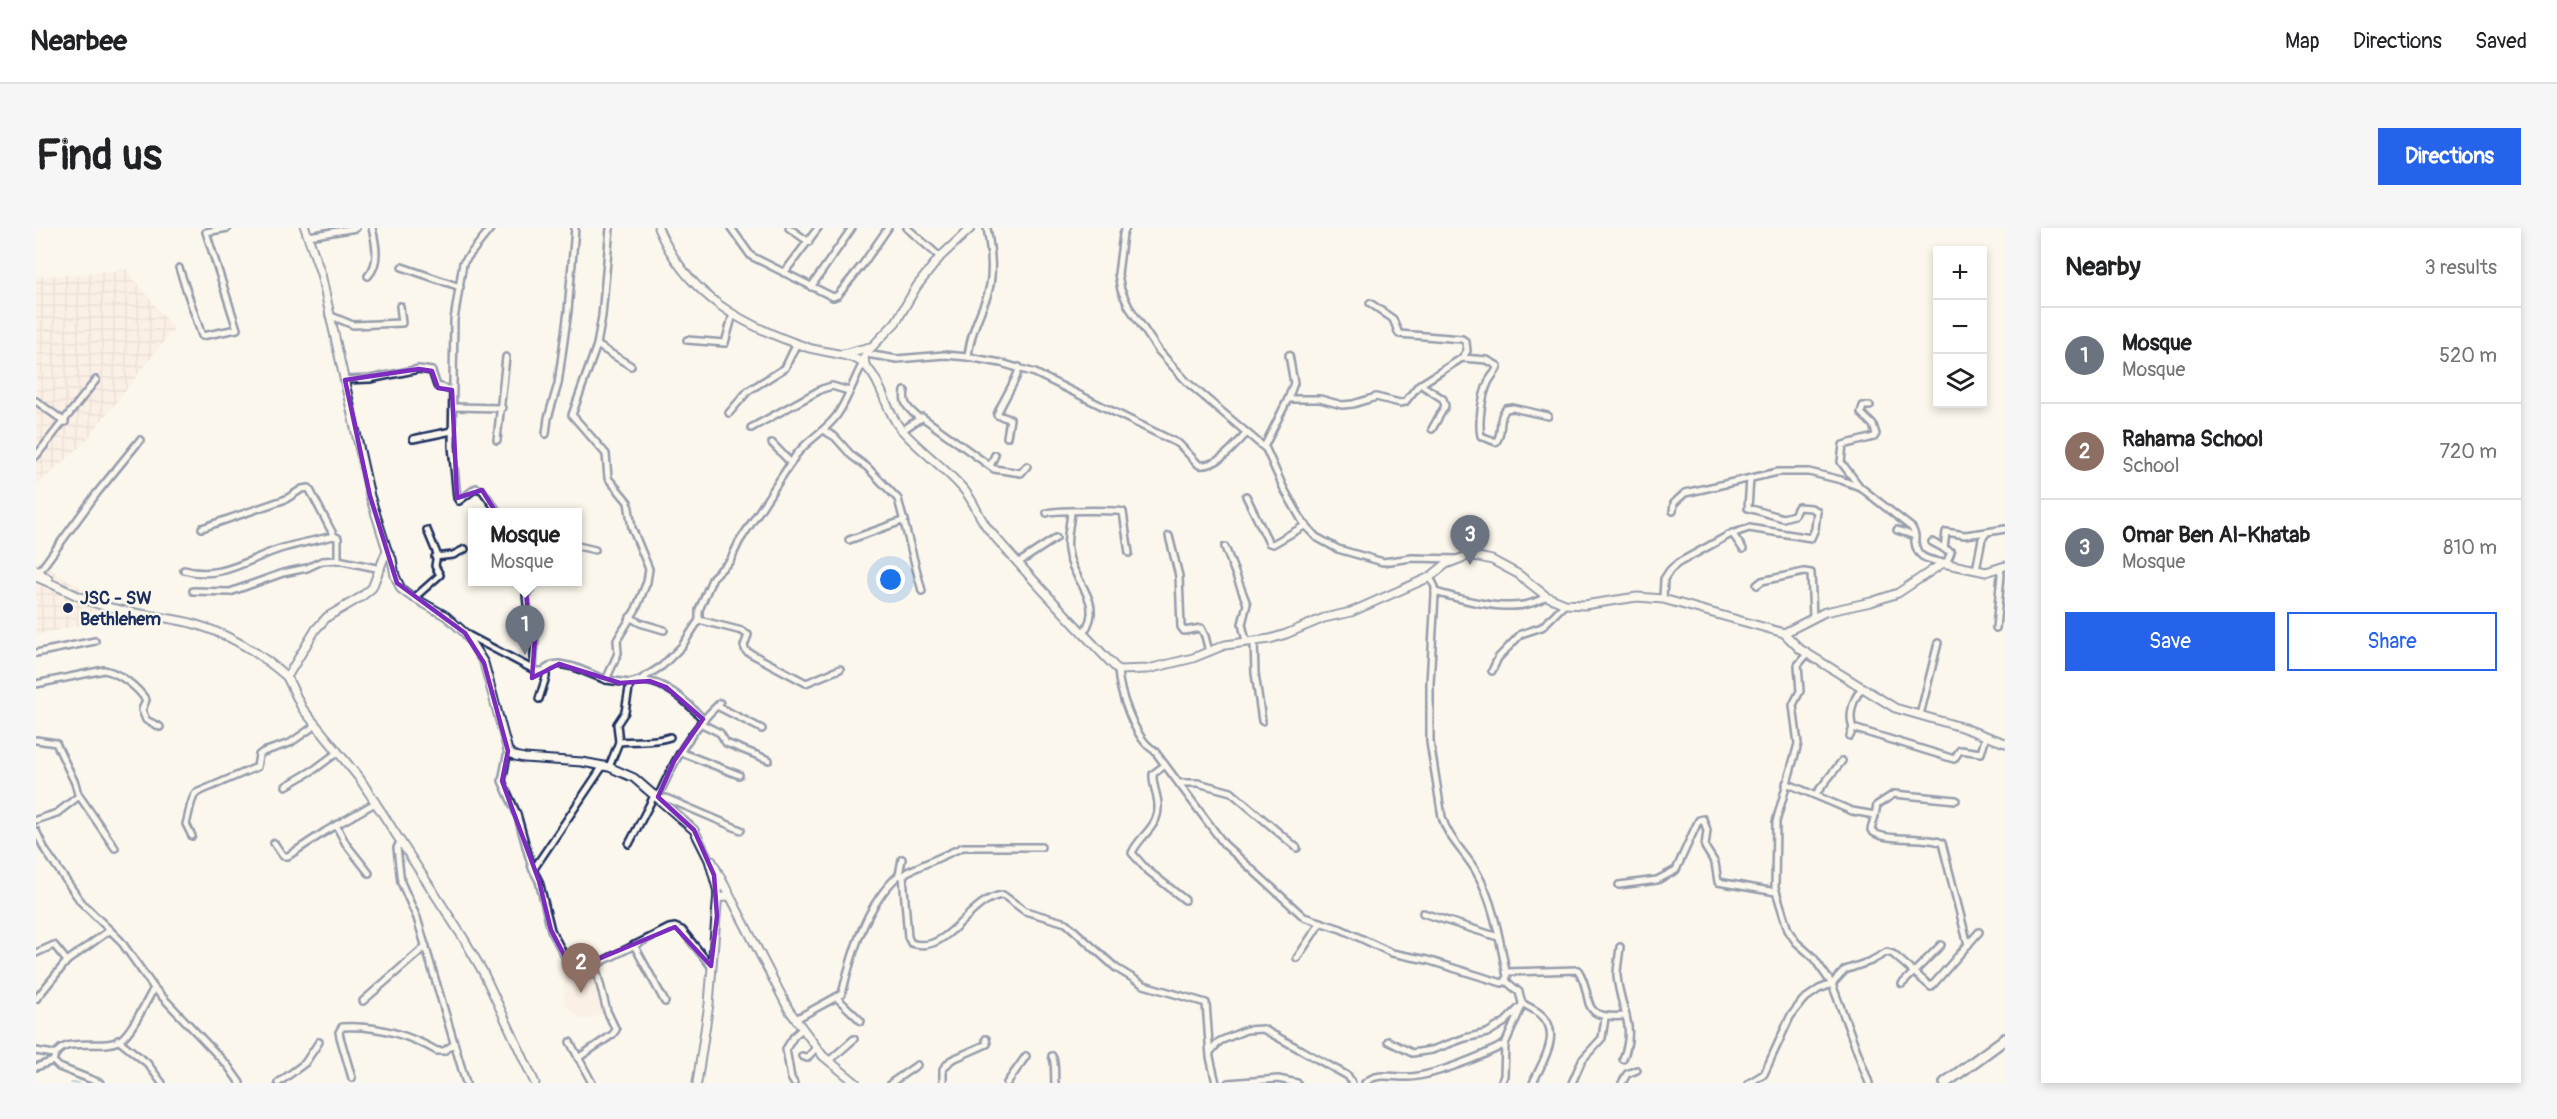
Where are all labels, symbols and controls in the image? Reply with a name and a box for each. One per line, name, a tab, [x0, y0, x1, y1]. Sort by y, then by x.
text: Nearbee	[30, 24, 127, 59]
text: Map	[2285, 28, 2320, 55]
text: Directions	[2353, 28, 2442, 55]
text: Saved	[2475, 28, 2527, 55]
button: Directions	[2378, 128, 2521, 185]
text: Find us	[36, 130, 162, 182]
map controls	[1933, 246, 1987, 408]
button: +	[1933, 246, 1987, 300]
text: Nearby	[2065, 251, 2141, 283]
text: 3 results	[2425, 255, 2497, 280]
button: −	[1933, 300, 1987, 354]
text: Mosque	[2122, 329, 2192, 357]
text: 1	[2081, 343, 2088, 368]
text: 520 m	[2439, 343, 2497, 368]
button: layers	[1933, 354, 1987, 408]
text: Mosque	[2122, 357, 2185, 382]
text: Rahama School	[2122, 425, 2263, 453]
text: 2	[2079, 439, 2090, 464]
text: 720 m	[2439, 439, 2497, 464]
text: School	[2122, 453, 2179, 478]
popup	[468, 508, 582, 586]
pin: 3	[1450, 516, 1490, 565]
text: Mosque	[490, 521, 560, 549]
text: Omar Ben Al-Khatab	[2122, 521, 2310, 549]
text: 3	[2079, 535, 2090, 560]
text: 810 m	[2443, 535, 2497, 560]
text: Mosque	[490, 549, 554, 574]
text: Mosque	[2122, 549, 2185, 574]
your location	[876, 565, 905, 594]
place label: JSC - SW Bethlehem	[80, 587, 161, 631]
marker: JSC - SW Bethlehem	[61, 601, 75, 615]
pin: 1	[506, 606, 544, 655]
button: Save	[2065, 612, 2275, 671]
button: Share	[2287, 612, 2497, 671]
pin: 2	[562, 944, 600, 993]

